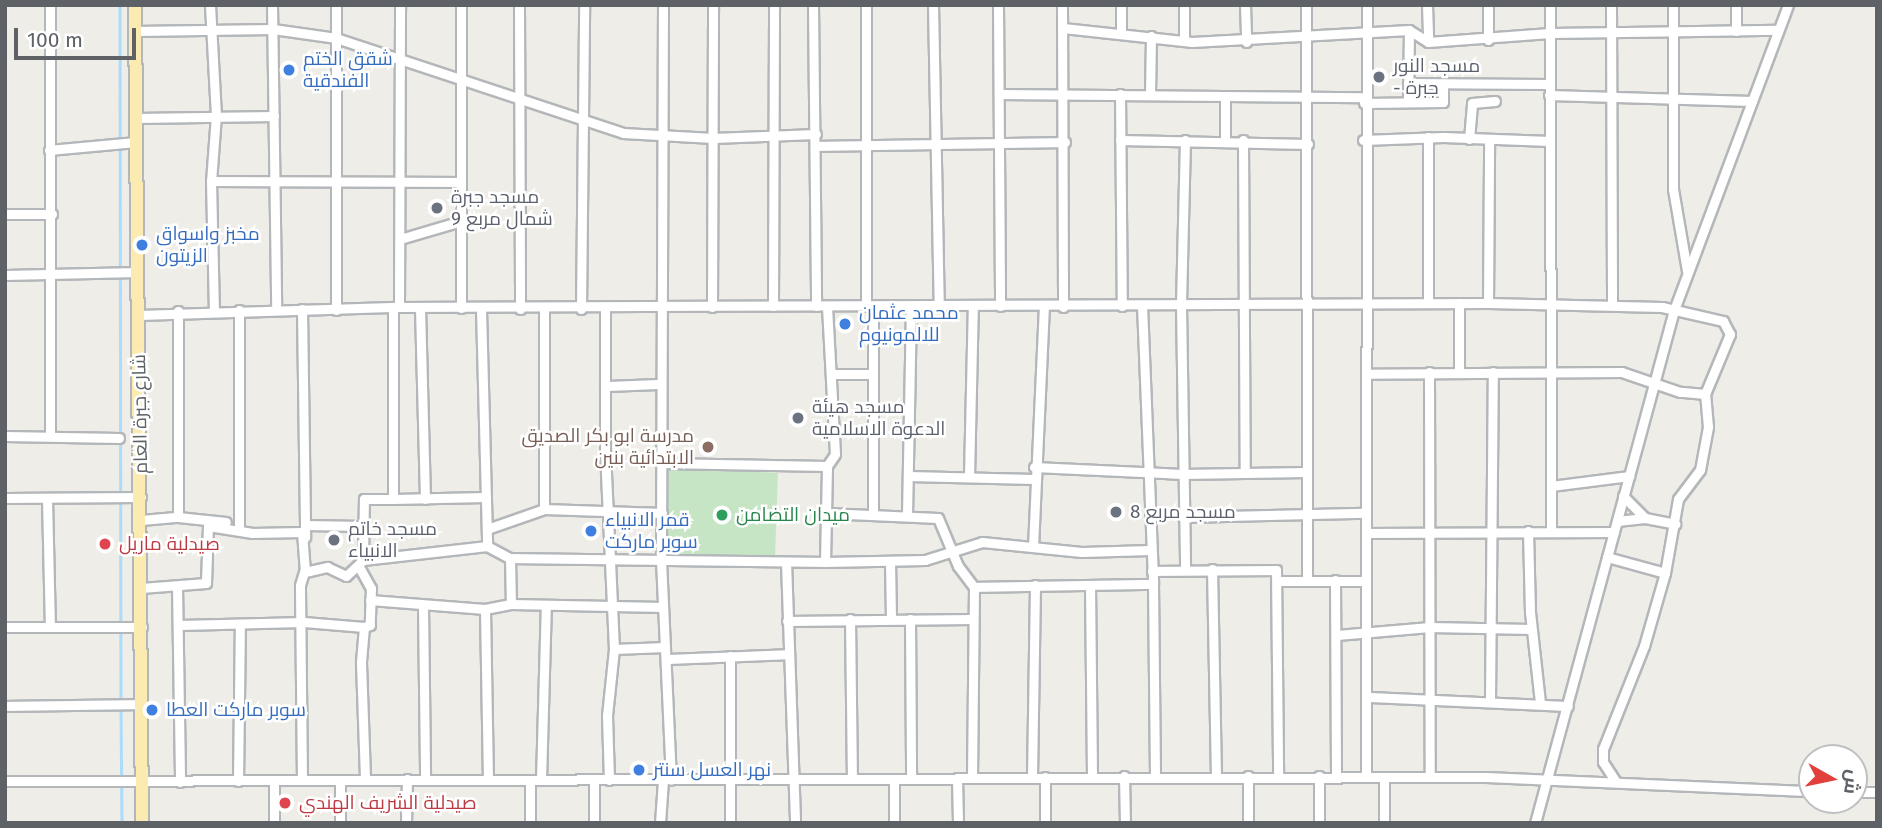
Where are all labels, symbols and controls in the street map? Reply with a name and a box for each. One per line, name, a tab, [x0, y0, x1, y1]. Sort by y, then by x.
scale bar	[18, 14, 140, 58]
text: 100 m	[27, 27, 83, 53]
place label: شقق الختم الفندقية	[303, 48, 393, 92]
place label: مسجد النور - جبرة	[1393, 55, 1480, 99]
marker: شقق الختم الفندقية	[281, 62, 297, 78]
marker: مسجد النور - جبرة	[1371, 69, 1387, 85]
place label: مسجد جبرة شمال مربع 9	[451, 186, 553, 230]
marker: مسجد جبرة شمال مربع 9	[429, 200, 445, 216]
place label: مخبز واسواق الزيتون	[156, 223, 260, 267]
marker: مخبز واسواق الزيتون	[134, 237, 150, 253]
place label: محمد عثمان للالمونيوم	[859, 302, 959, 346]
marker: محمد عثمان للالمونيوم	[837, 316, 853, 332]
street label: شارع جبرة العام	[128, 354, 152, 474]
place label: مسجد هيئة الدعوة الاسلامية	[812, 396, 945, 440]
marker: مسجد هيئة الدعوة الاسلامية	[790, 410, 806, 426]
place label: مدرسة ابو بكر الصديق الابتدائية بنين	[522, 425, 694, 469]
marker: مدرسة ابو بكر الصديق الابتدائية بنين	[700, 439, 716, 455]
place label: مسجد مربع 8	[1130, 501, 1236, 523]
place label: ميدان التضامن	[736, 504, 850, 526]
marker: مسجد مربع 8	[1108, 504, 1124, 520]
marker: ميدان التضامن	[714, 507, 730, 523]
place label: قمر الانبياء سوبر ماركت	[605, 509, 698, 553]
place label: مسجد خاتم الانبياء	[348, 518, 437, 562]
marker: قمر الانبياء سوبر ماركت	[583, 523, 599, 539]
marker: مسجد خاتم الانبياء	[326, 532, 342, 548]
place label: صيدلية ماريل	[119, 533, 220, 555]
marker: صيدلية ماريل	[97, 536, 113, 552]
place label: سوبر ماركت العطا	[166, 699, 306, 721]
marker: سوبر ماركت العطا	[144, 702, 160, 718]
north arrow	[1798, 744, 1868, 814]
place label: نهر العسل سنتر	[653, 759, 771, 781]
marker: نهر العسل سنتر	[631, 762, 647, 778]
text: ش	[1839, 768, 1866, 796]
place label: صيدلية الشريف الهندي	[299, 792, 477, 814]
marker: صيدلية الشريف الهندي	[277, 795, 293, 811]

